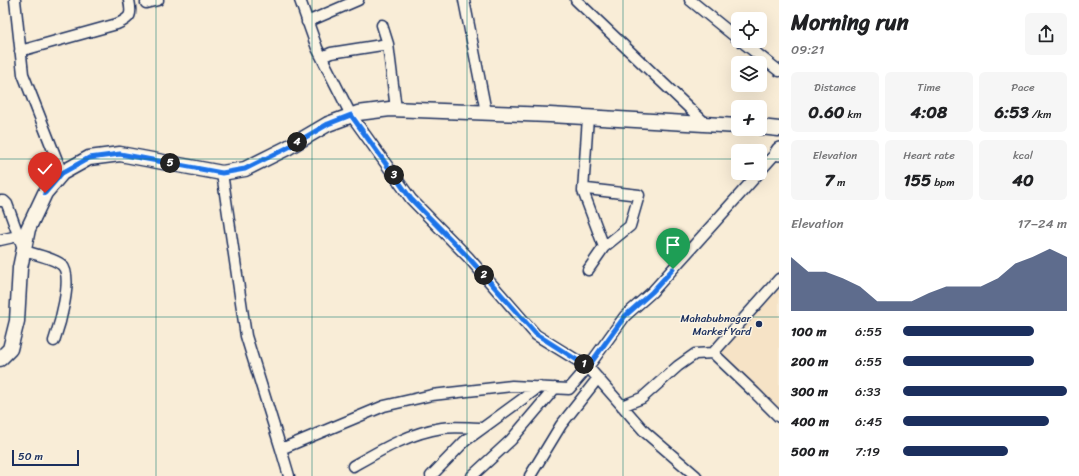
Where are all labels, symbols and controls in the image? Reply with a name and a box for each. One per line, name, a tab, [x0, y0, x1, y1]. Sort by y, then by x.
text: Morning run	[791, 3, 909, 42]
map controls	[731, 12, 767, 180]
button: locate	[731, 12, 767, 48]
button: share	[1025, 13, 1067, 55]
text: 09:21	[791, 38, 824, 61]
button: layers	[731, 56, 767, 92]
text: Distance	[814, 78, 856, 97]
text: Time	[917, 78, 941, 97]
text: Pace	[1011, 78, 1035, 97]
text: 0.60	[808, 97, 845, 127]
text: 4:08	[911, 97, 947, 127]
text: 6:53	[994, 97, 1029, 127]
button: +	[731, 100, 767, 136]
text: km	[845, 105, 862, 124]
text: /km	[1029, 105, 1052, 124]
pin: 4	[287, 132, 307, 152]
text: 4	[294, 132, 300, 151]
button: −	[731, 144, 767, 180]
text: Elevation	[813, 146, 857, 165]
text: Heart rate	[903, 146, 955, 165]
text: kcal	[1013, 146, 1033, 165]
pin	[28, 152, 62, 193]
pin: 5	[160, 153, 180, 173]
text: 5	[167, 153, 173, 172]
icon: check	[34, 158, 56, 180]
pin: 3	[384, 165, 404, 185]
text: 3	[391, 165, 397, 184]
text: 7	[824, 165, 834, 195]
text: 155	[903, 165, 931, 195]
text: 40	[1012, 165, 1034, 195]
text: m	[834, 173, 846, 192]
text: bpm	[931, 173, 955, 192]
text: Elevation	[791, 212, 844, 235]
text: 17–24 m	[1018, 212, 1067, 235]
pin	[656, 228, 690, 269]
icon: arrive	[662, 234, 684, 256]
pin: 2	[474, 265, 494, 285]
text: 2	[481, 265, 487, 284]
place label: Mahabubnagar Market Yard	[681, 309, 752, 341]
marker: Mahabubnagar Market Yard	[754, 319, 764, 329]
text: 100 m	[791, 320, 826, 343]
text: 6:55	[855, 320, 882, 343]
text: 200 m	[791, 350, 828, 373]
text: 6:55	[855, 350, 882, 373]
pin: 1	[574, 354, 594, 374]
text: 1	[582, 354, 586, 373]
text: 300 m	[791, 380, 828, 403]
text: 6:33	[855, 380, 881, 403]
text: 400 m	[791, 410, 829, 433]
text: 6:45	[855, 410, 882, 433]
text: 500 m	[791, 440, 829, 463]
text: 7:19	[855, 440, 880, 463]
text: 50 m	[18, 447, 43, 466]
scale bar	[12, 448, 79, 467]

